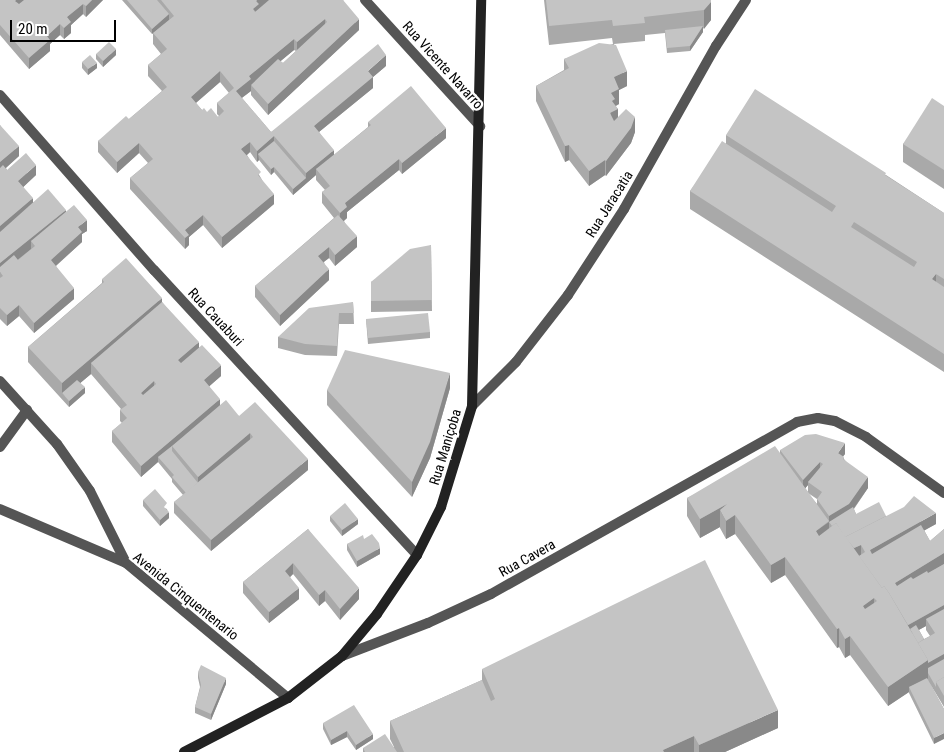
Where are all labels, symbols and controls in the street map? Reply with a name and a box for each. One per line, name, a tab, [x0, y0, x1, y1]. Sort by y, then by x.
scale bar	[12, 10, 119, 42]
street label: Rua Vicente Navarro	[399, 18, 487, 112]
text: 20 m	[18, 20, 48, 38]
street label: Rua Jaracatia	[582, 168, 636, 240]
street label: Rua Cauaburi	[185, 284, 247, 350]
street label: Rua Maniçoba	[425, 407, 465, 487]
street label: Rua Cavera	[496, 536, 558, 580]
street label: Avenida Cinquentenario	[130, 548, 242, 644]

